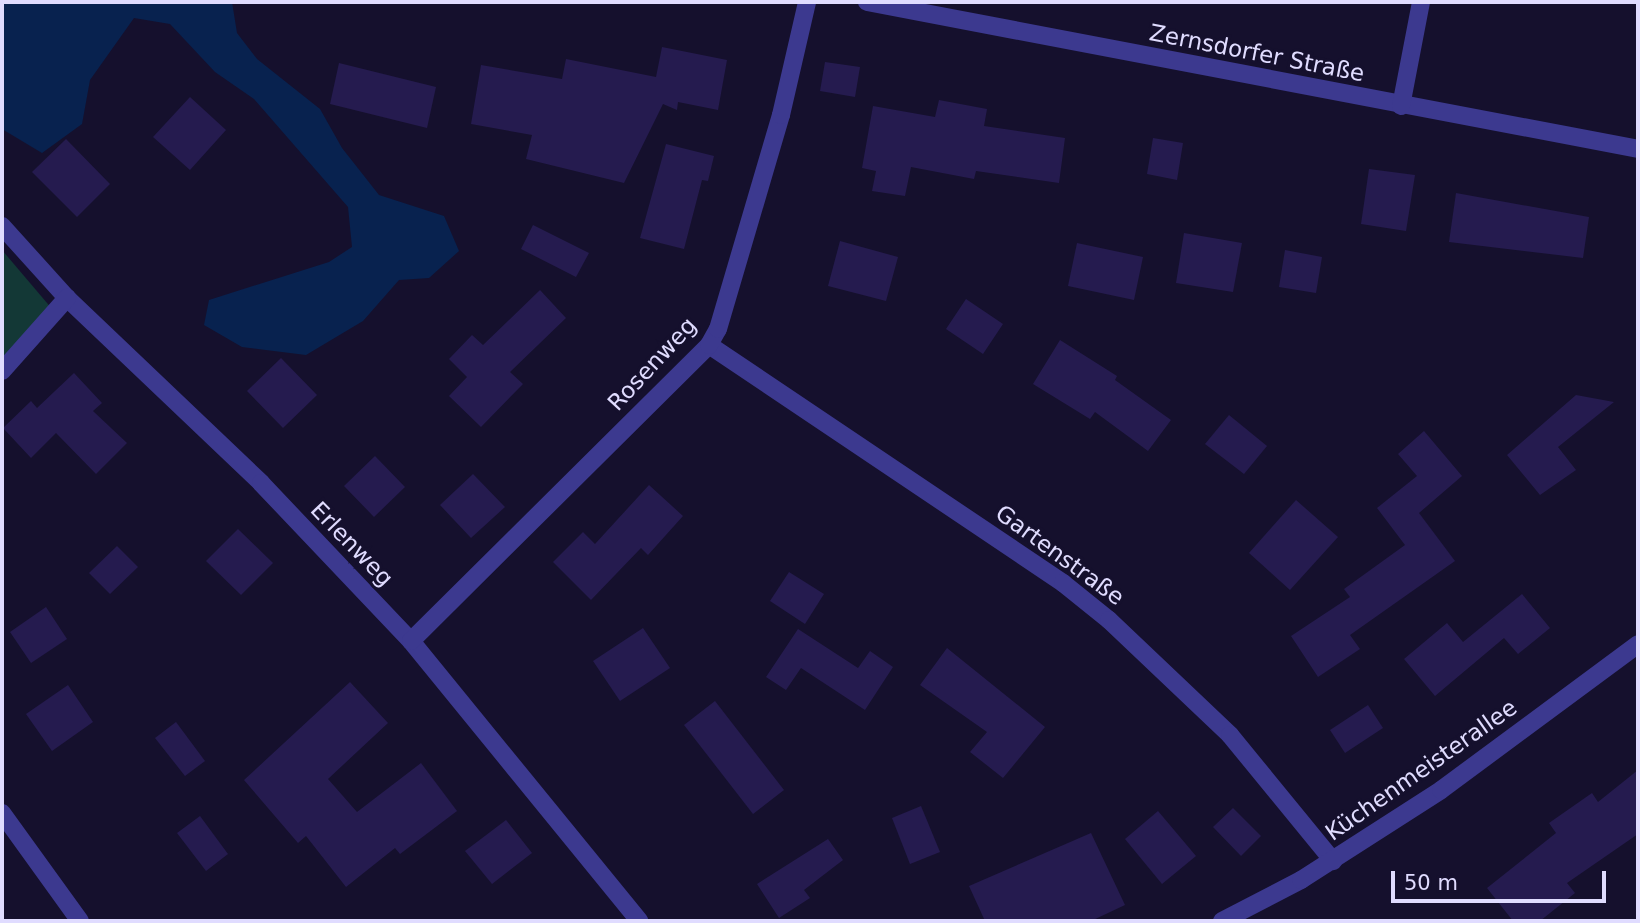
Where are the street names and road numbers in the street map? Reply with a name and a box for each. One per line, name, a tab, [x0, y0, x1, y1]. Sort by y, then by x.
street label: Zernsdorfer Straße	[1147, 19, 1367, 87]
street label: Rosenweg	[602, 312, 702, 416]
street label: Erlenweg	[305, 496, 399, 592]
street label: Gartenstraße	[990, 499, 1130, 611]
street label: Küchenmeisterallee	[1320, 694, 1522, 846]

